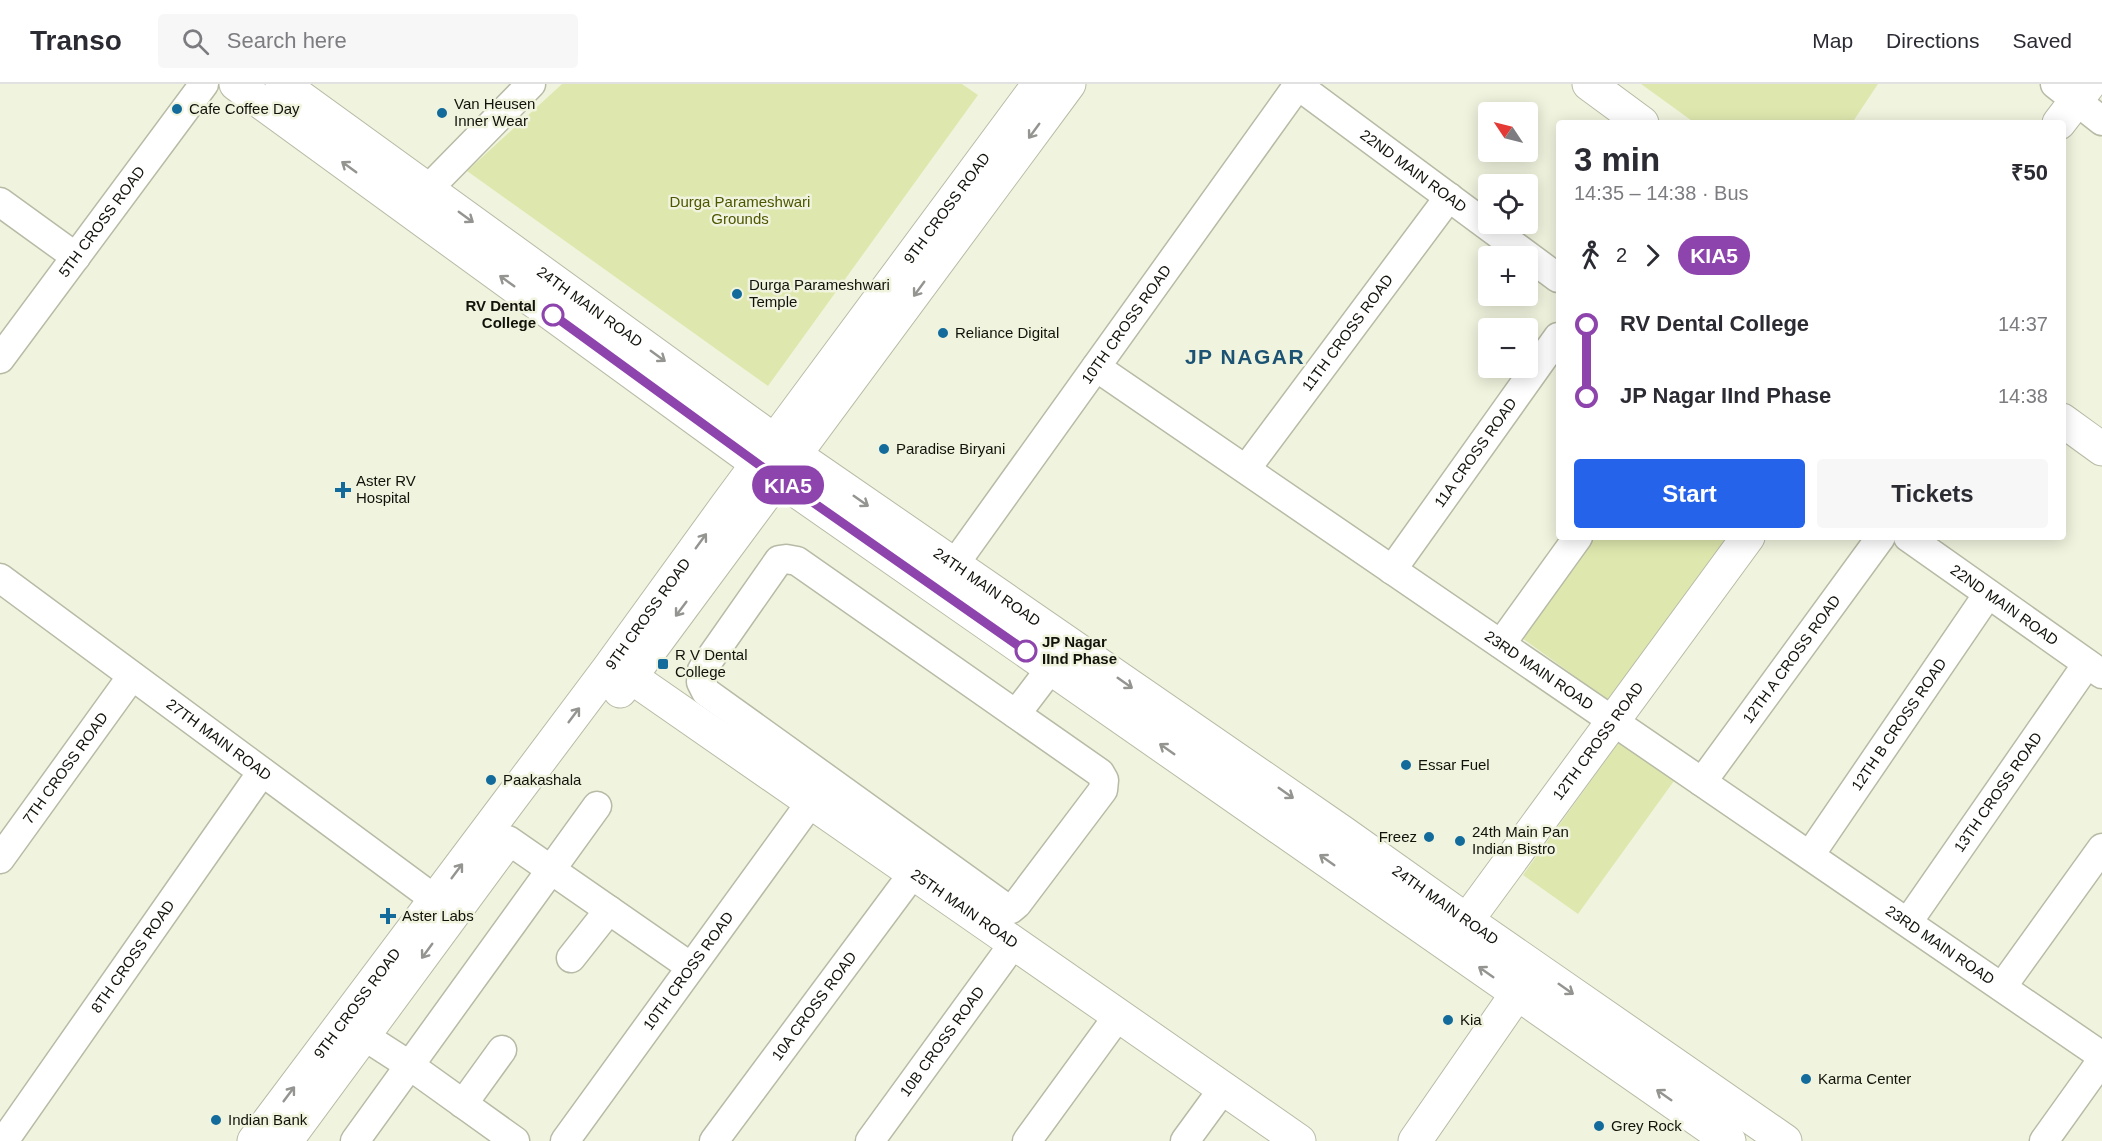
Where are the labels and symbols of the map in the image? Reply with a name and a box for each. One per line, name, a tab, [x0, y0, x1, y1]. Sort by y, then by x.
place label: Van Heusen Inner Wear	[454, 95, 535, 129]
place label: Cafe Coffee Day	[189, 100, 300, 117]
marker: Cafe Coffee Day	[170, 102, 184, 116]
north arrow	[1478, 102, 1538, 162]
marker: Van Heusen Inner Wear	[435, 106, 449, 120]
one-way arrow	[1028, 123, 1041, 139]
street label: 22ND MAIN ROAD	[1357, 126, 1470, 215]
street label: 9TH CROSS ROAD	[900, 149, 993, 267]
one-way arrow	[342, 160, 358, 173]
street label: 5TH CROSS ROAD	[55, 163, 148, 280]
park label: Durga Parameshwari Grounds	[670, 193, 810, 227]
one-way arrow	[457, 211, 473, 223]
street label: 10TH CROSS ROAD	[1078, 261, 1174, 387]
street label: 24TH MAIN ROAD	[534, 263, 646, 350]
street label: 11TH CROSS ROAD	[1298, 271, 1396, 394]
one-way arrow	[500, 275, 516, 287]
place label: Durga Parameshwari Temple	[749, 276, 890, 310]
one-way arrow	[913, 280, 925, 296]
marker: Durga Parameshwari Temple	[730, 287, 744, 301]
place label: RV Dental College	[465, 297, 536, 331]
marker: RV Dental College	[542, 304, 564, 326]
place label: Reliance Digital	[955, 324, 1059, 341]
marker: Reliance Digital	[936, 326, 950, 340]
district label: JP NAGAR	[1185, 345, 1305, 368]
one-way arrow	[649, 350, 665, 362]
street label: 11A CROSS ROAD	[1431, 394, 1520, 510]
place label: Paradise Biryani	[896, 440, 1005, 457]
marker: Paradise Biryani	[877, 442, 891, 456]
line badge: KIA5	[746, 466, 830, 504]
place label: Aster RV Hospital	[356, 472, 416, 506]
marker: Aster RV Hospital	[334, 481, 352, 499]
one-way arrow	[852, 495, 869, 507]
one-way arrow	[695, 533, 707, 549]
street label: 24TH MAIN ROAD	[930, 544, 1044, 630]
street label: 9TH CROSS ROAD	[602, 555, 694, 673]
street label: 22ND MAIN ROAD	[1948, 561, 2062, 649]
street label: 12TH A CROSS ROAD	[1739, 592, 1844, 726]
one-way arrow	[675, 601, 687, 617]
street label: 23RD MAIN ROAD	[1482, 627, 1597, 713]
place label: JP Nagar IInd Phase	[1042, 633, 1117, 667]
marker: JP Nagar IInd Phase	[1015, 640, 1037, 662]
place label: R V Dental College	[675, 646, 748, 680]
street label: 12TH B CROSS ROAD	[1848, 655, 1950, 793]
marker: R V Dental College	[656, 657, 670, 671]
one-way arrow	[1117, 676, 1134, 689]
street label: 12TH CROSS ROAD	[1549, 679, 1647, 803]
street label: 27TH MAIN ROAD	[163, 695, 275, 784]
one-way arrow	[567, 708, 580, 724]
street label: 7TH CROSS ROAD	[19, 709, 111, 827]
street label: 13TH CROSS ROAD	[1950, 729, 2045, 855]
one-way arrow	[1159, 743, 1175, 755]
place label: Essar Fuel	[1418, 756, 1490, 773]
marker: Essar Fuel	[1399, 758, 1413, 772]
place label: Paakashala	[503, 771, 582, 788]
marker: Paakashala	[484, 773, 498, 787]
one-way arrow	[1277, 787, 1294, 799]
place label: 24th Main Pan Indian Bistro	[1472, 823, 1569, 857]
place label: Freez	[1379, 828, 1417, 845]
marker: Freez	[1422, 830, 1436, 844]
marker: 24th Main Pan Indian Bistro	[1453, 834, 1467, 848]
one-way arrow	[1319, 854, 1335, 866]
street label: 24TH MAIN ROAD	[1389, 861, 1502, 948]
one-way arrow	[450, 864, 463, 880]
street label: 25TH MAIN ROAD	[908, 865, 1021, 951]
street label: 8TH CROSS ROAD	[87, 897, 178, 1016]
street label: 23RD MAIN ROAD	[1883, 902, 1998, 988]
marker: Aster Labs	[379, 907, 397, 925]
place label: Aster Labs	[402, 907, 474, 924]
street label: 10TH CROSS ROAD	[639, 908, 737, 1033]
one-way arrow	[421, 943, 433, 959]
street label: 9TH CROSS ROAD	[310, 945, 404, 1062]
street label: 10A CROSS ROAD	[768, 948, 860, 1064]
one-way arrow	[1479, 966, 1495, 978]
street label: 10B CROSS ROAD	[896, 983, 988, 1100]
one-way arrow	[1557, 984, 1574, 996]
place label: Kia	[1460, 1011, 1482, 1028]
marker: Kia	[1441, 1013, 1455, 1027]
place label: Karma Center	[1818, 1070, 1911, 1087]
marker: Karma Center	[1799, 1072, 1813, 1086]
one-way arrow	[283, 1087, 295, 1103]
one-way arrow	[1656, 1089, 1672, 1101]
place label: Indian Bank	[228, 1111, 308, 1128]
marker: Indian Bank	[209, 1113, 223, 1127]
place label: Grey Rock	[1611, 1117, 1682, 1134]
marker: Grey Rock	[1592, 1119, 1606, 1133]

